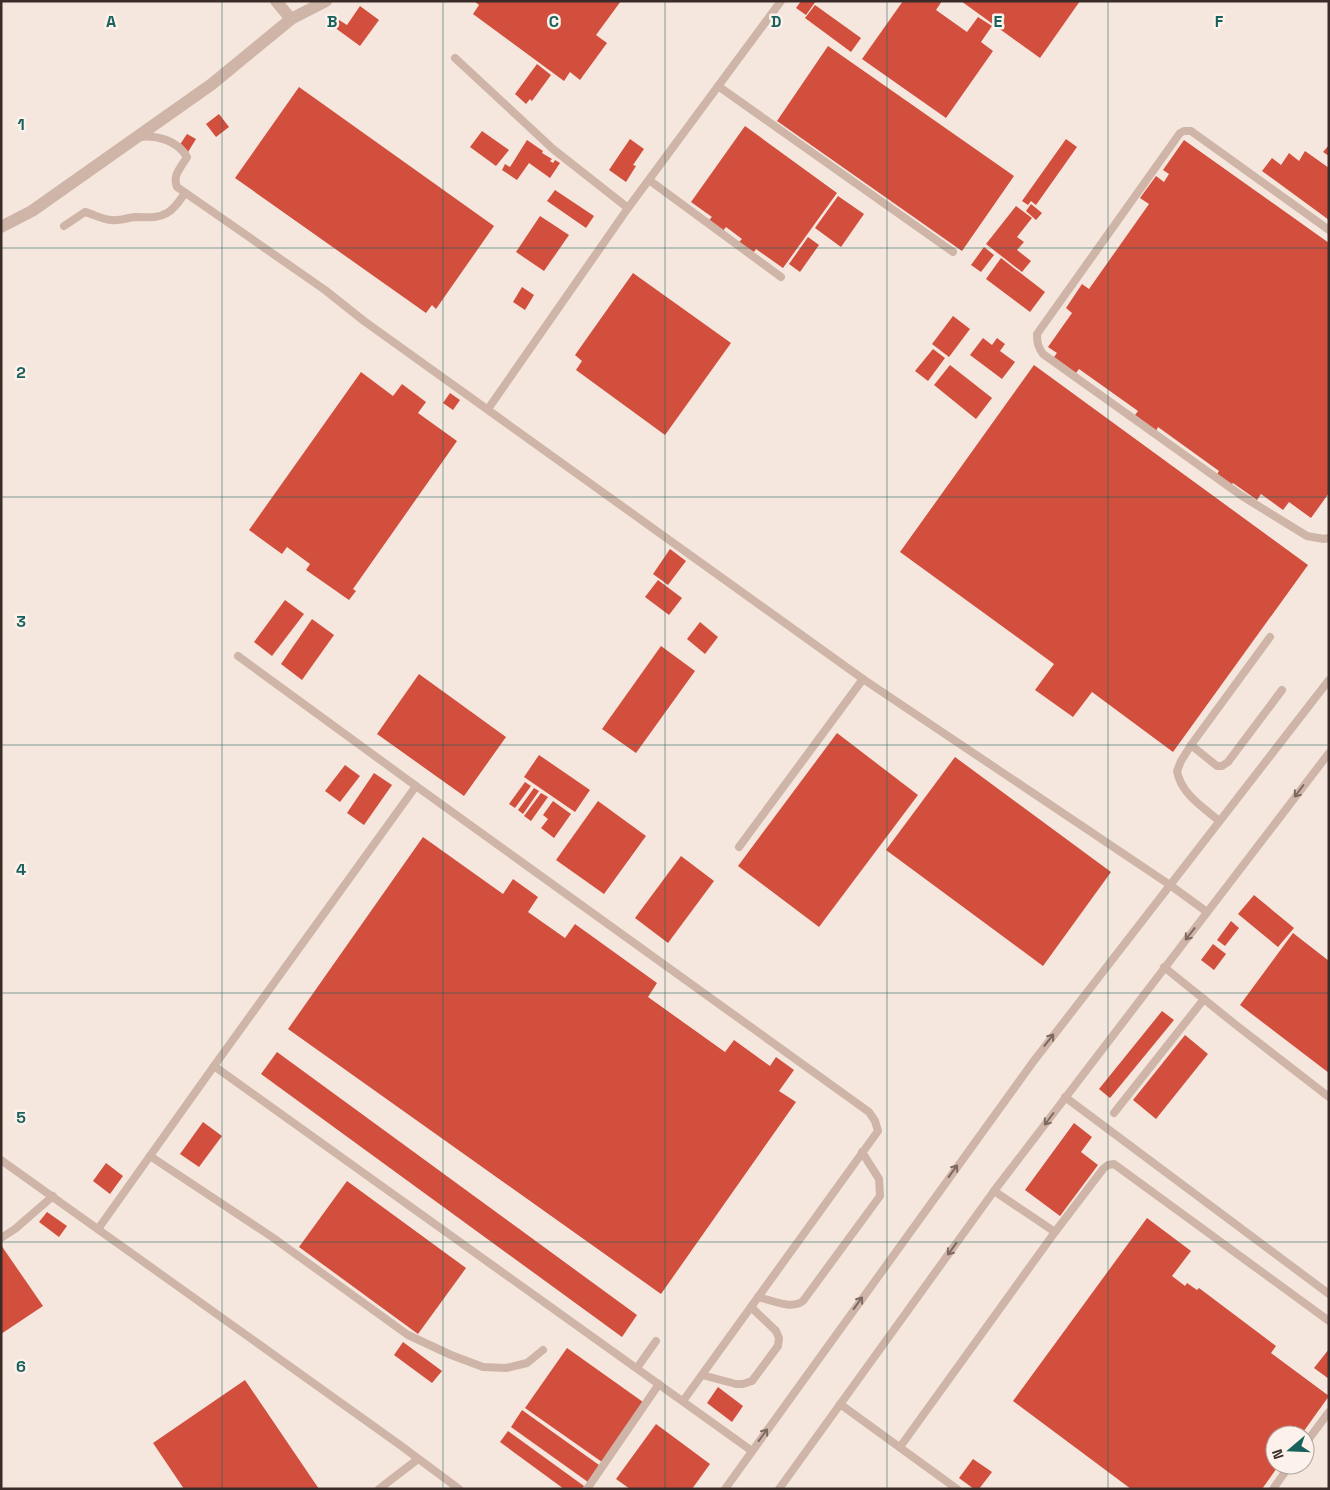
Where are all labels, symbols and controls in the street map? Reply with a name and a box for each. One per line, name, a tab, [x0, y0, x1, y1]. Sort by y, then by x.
text: A	[106, 11, 116, 32]
text: B	[327, 11, 337, 32]
text: C	[549, 11, 559, 32]
text: D	[771, 11, 781, 32]
text: E	[994, 11, 1003, 32]
text: F	[1215, 11, 1224, 32]
text: 1	[17, 114, 25, 135]
text: 2	[16, 362, 26, 383]
text: 3	[16, 611, 26, 632]
one-way arrow	[1294, 784, 1304, 798]
text: 4	[16, 859, 26, 880]
one-way arrow	[1184, 927, 1195, 940]
one-way arrow	[1044, 1034, 1055, 1047]
text: 5	[16, 1107, 26, 1128]
one-way arrow	[1043, 1112, 1054, 1125]
one-way arrow	[948, 1165, 959, 1179]
one-way arrow	[946, 1242, 957, 1256]
one-way arrow	[853, 1297, 864, 1310]
text: 6	[16, 1356, 26, 1377]
north arrow	[1265, 1425, 1315, 1475]
one-way arrow	[758, 1428, 768, 1442]
text: N	[1268, 1447, 1288, 1462]

